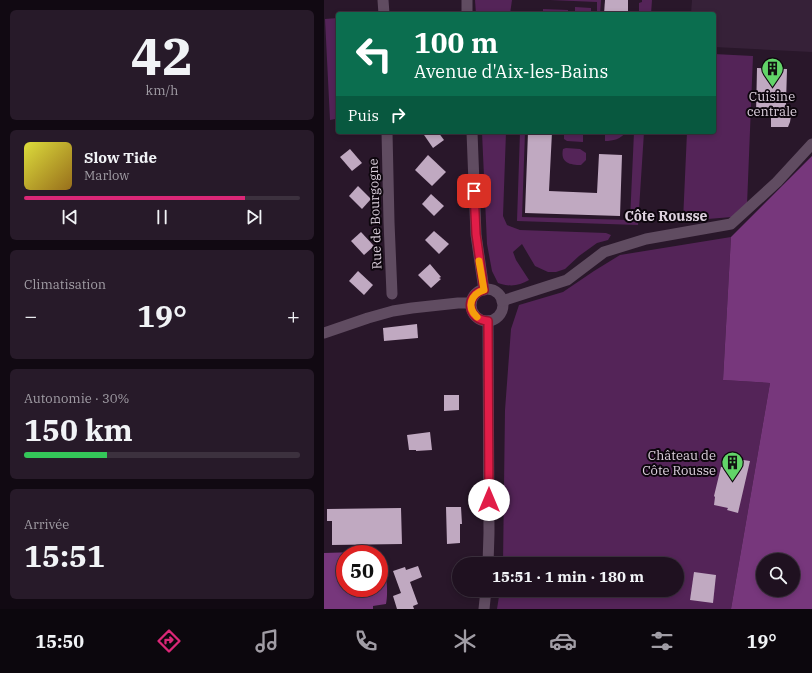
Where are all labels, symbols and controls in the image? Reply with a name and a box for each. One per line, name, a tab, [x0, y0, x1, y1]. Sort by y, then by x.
text: 42	[131, 22, 193, 89]
text: 100 m	[414, 24, 498, 61]
icon: left	[348, 28, 400, 80]
building icon: Cuisine centrale	[759, 55, 785, 88]
text: Avenue d'Aix-les-Bains	[414, 60, 608, 83]
text: km/h	[146, 82, 178, 99]
place label: Cuisine centrale	[747, 88, 797, 120]
icon: right	[387, 104, 409, 126]
text: Puis	[348, 106, 379, 125]
text: Slow Tide	[84, 148, 157, 167]
street label: Rue de Bourgogne	[365, 158, 385, 270]
text: Marlow	[84, 167, 129, 184]
pin	[457, 174, 491, 208]
icon: arrive	[463, 180, 485, 202]
icon: previous	[59, 206, 81, 228]
icon: pause	[151, 206, 173, 228]
icon: next	[243, 206, 265, 228]
district label: Côte Rousse	[625, 207, 708, 225]
text: Climatisation	[24, 276, 106, 293]
text: 19°	[137, 296, 187, 335]
text: −	[24, 301, 37, 330]
text: +	[287, 301, 300, 330]
text: Autonomie · 30%	[24, 390, 129, 407]
text: 150 km	[24, 410, 133, 449]
place label: Château de Côte Rousse	[642, 447, 716, 479]
building icon: Château de Côte Rousse	[719, 449, 745, 482]
position arrow	[468, 479, 510, 521]
text: Arrivée	[24, 516, 69, 533]
text: 15:51	[24, 536, 105, 575]
speed limit sign: 50	[336, 545, 388, 597]
map controls	[756, 553, 800, 597]
button: search	[756, 553, 800, 597]
text: 15:51 · 1 min · 180 m	[492, 567, 644, 586]
icon: directions	[155, 627, 183, 655]
icon: music	[253, 627, 281, 655]
icon: phone	[352, 627, 380, 655]
icon: climate	[451, 627, 479, 655]
icon: car	[549, 627, 577, 655]
icon: filters	[648, 627, 676, 655]
text: 15:50	[35, 630, 84, 653]
text: 19°	[747, 630, 777, 653]

